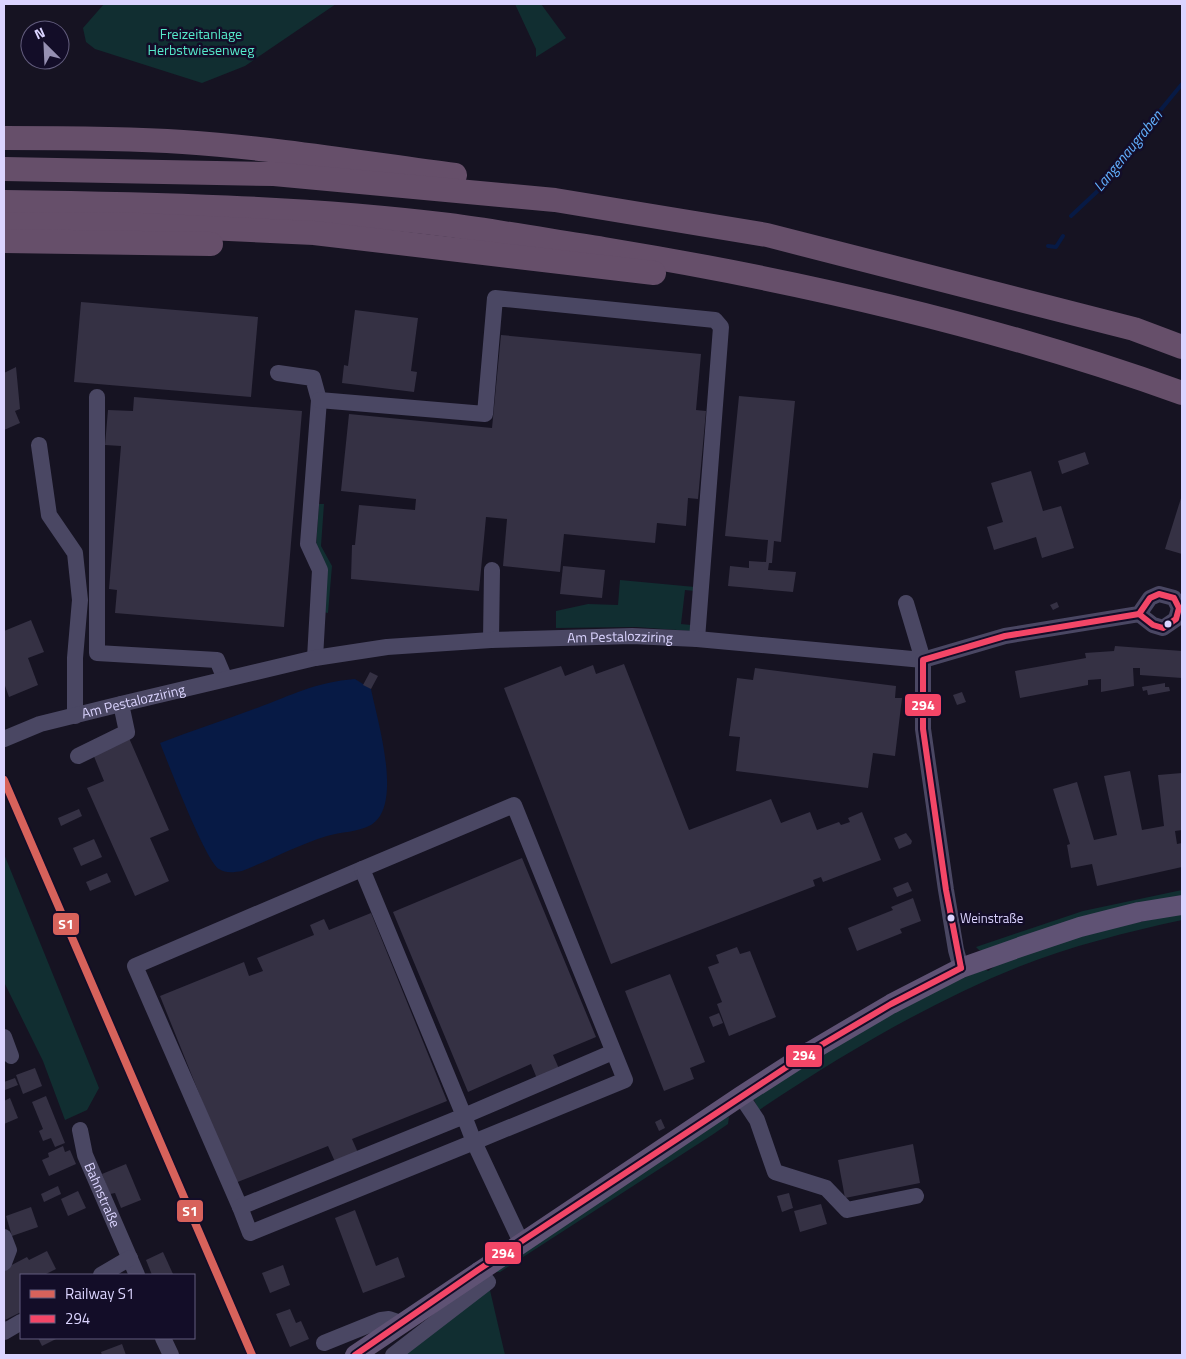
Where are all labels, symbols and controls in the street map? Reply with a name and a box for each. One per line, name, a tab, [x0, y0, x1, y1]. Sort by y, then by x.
north arrow	[20, 20, 70, 70]
text: N	[31, 21, 48, 44]
park label: Freizeitanlage Herbstwiesenweg	[148, 23, 254, 60]
water label: Langenaugraben	[1088, 105, 1168, 196]
unlabelled marker	[1163, 619, 1173, 629]
street label: Am Pestalozziring	[567, 625, 674, 648]
street label: Am Pestalozziring	[79, 678, 187, 723]
line badge: 294	[904, 693, 942, 717]
text: 294	[911, 694, 935, 715]
place label: Weinstraße	[960, 908, 1023, 928]
line badge: S1	[52, 912, 80, 936]
text: S1	[58, 913, 74, 934]
marker: Weinstraße	[946, 913, 956, 923]
line badge: 294	[785, 1044, 823, 1068]
text: 294	[792, 1044, 816, 1065]
street label: Bahnstraße	[79, 1159, 126, 1231]
line badge: S1	[176, 1199, 204, 1223]
text: S1	[182, 1200, 198, 1221]
line badge: 294	[484, 1241, 522, 1265]
text: 294	[491, 1242, 515, 1263]
legend	[20, 1274, 195, 1339]
text: Railway S1	[65, 1282, 134, 1305]
text: 294	[65, 1307, 90, 1330]

